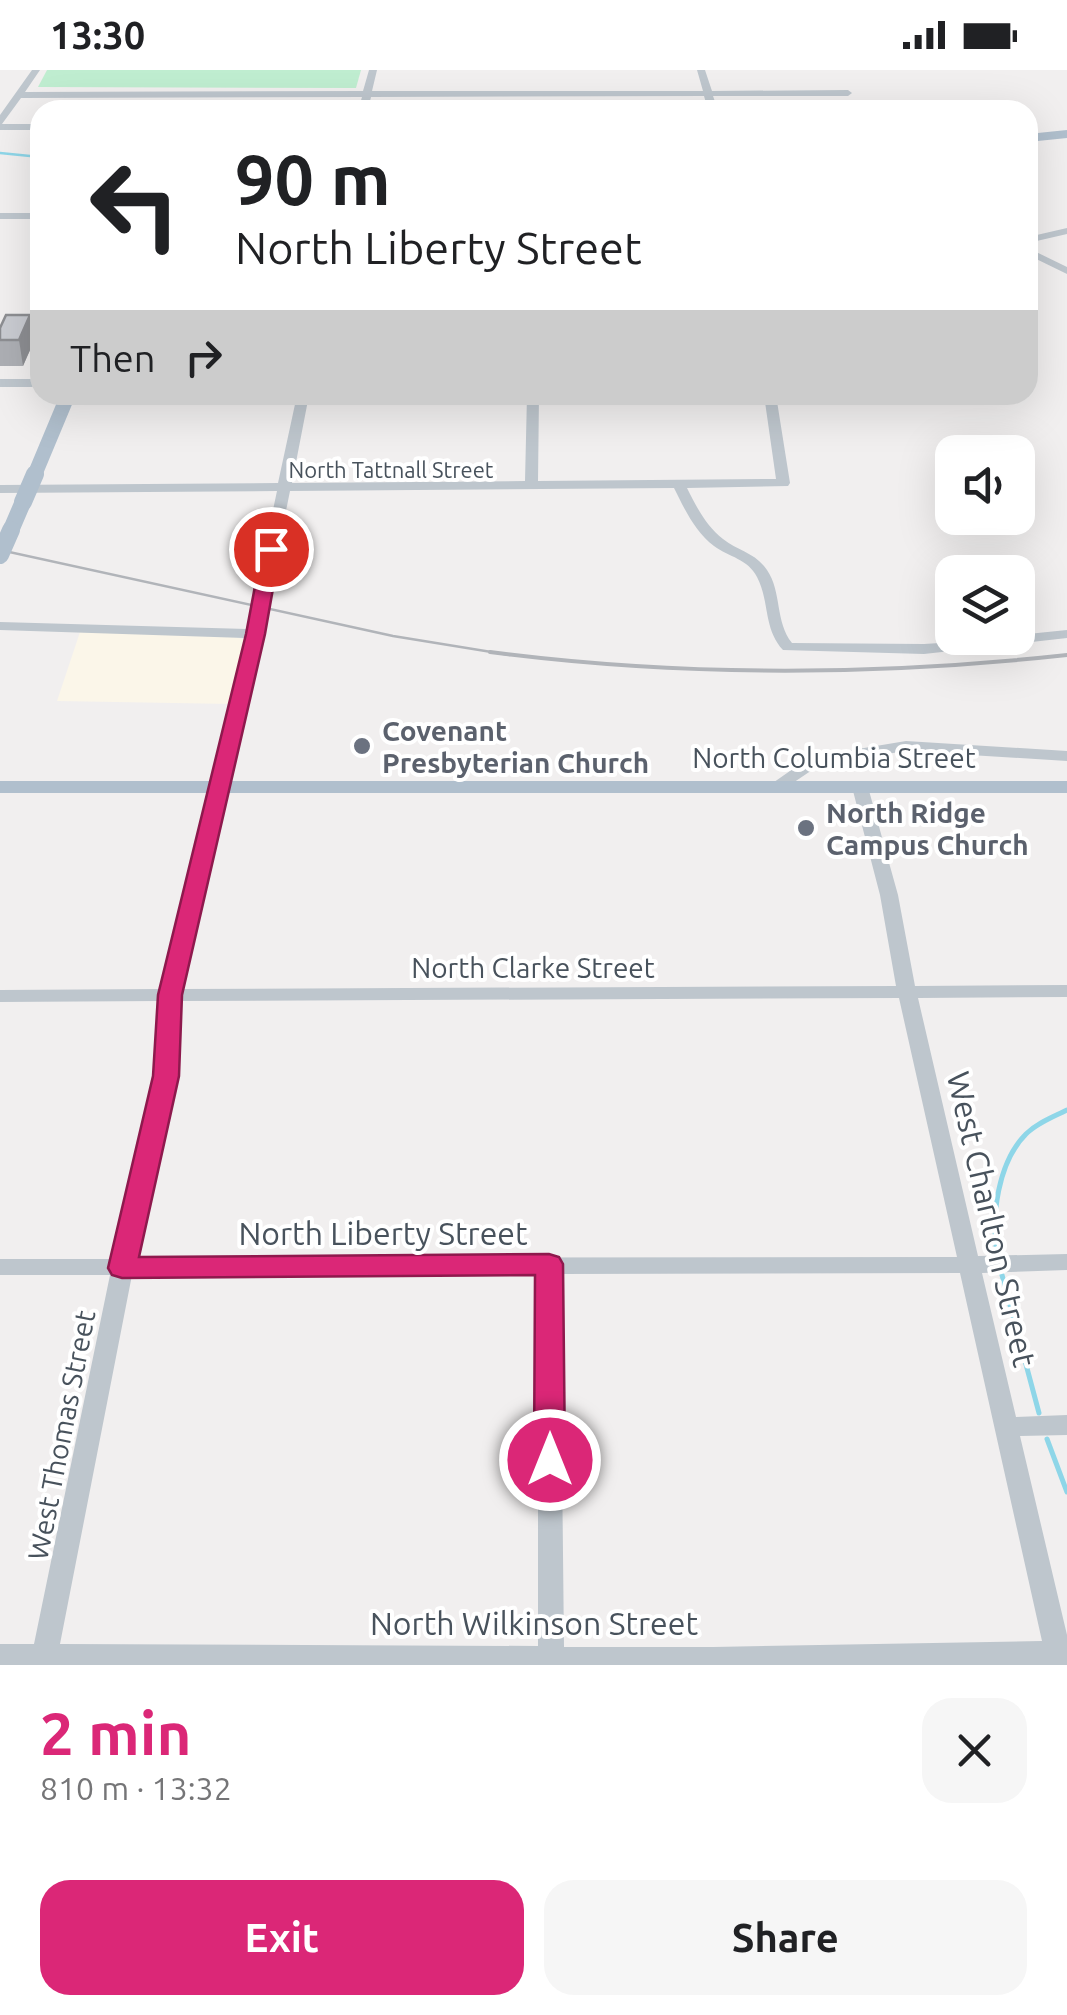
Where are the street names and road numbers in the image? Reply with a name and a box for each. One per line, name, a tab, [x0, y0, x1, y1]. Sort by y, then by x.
street label: North Tattnall Street	[289, 457, 494, 482]
street label: North Columbia Street	[692, 742, 976, 773]
street label: North Clarke Street	[411, 952, 655, 983]
street label: West Charlton Street	[941, 1068, 1044, 1370]
street label: North Liberty Street	[238, 1215, 528, 1251]
street label: West Thomas Street	[22, 1307, 100, 1563]
street label: North Wilkinson Street	[370, 1605, 698, 1641]

